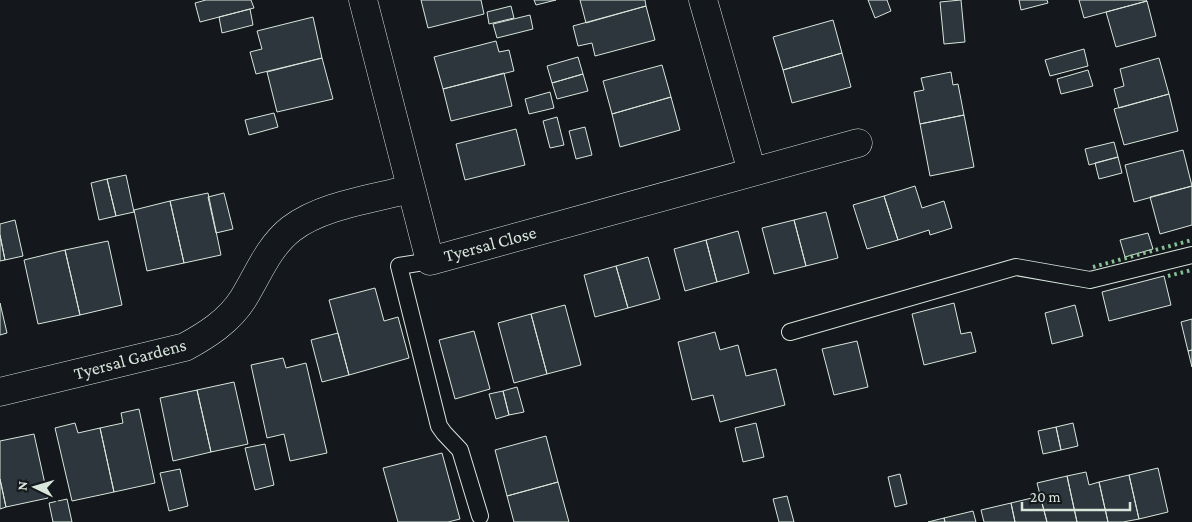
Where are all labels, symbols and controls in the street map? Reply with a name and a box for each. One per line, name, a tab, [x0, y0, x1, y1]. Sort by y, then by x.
street label: Tyersal Close	[442, 222, 538, 266]
street label: Tyersal Gardens	[72, 334, 188, 384]
north arrow	[10, 462, 60, 512]
text: N	[14, 480, 30, 491]
scale bar	[1022, 480, 1130, 512]
text: 20 m	[1030, 489, 1061, 505]

